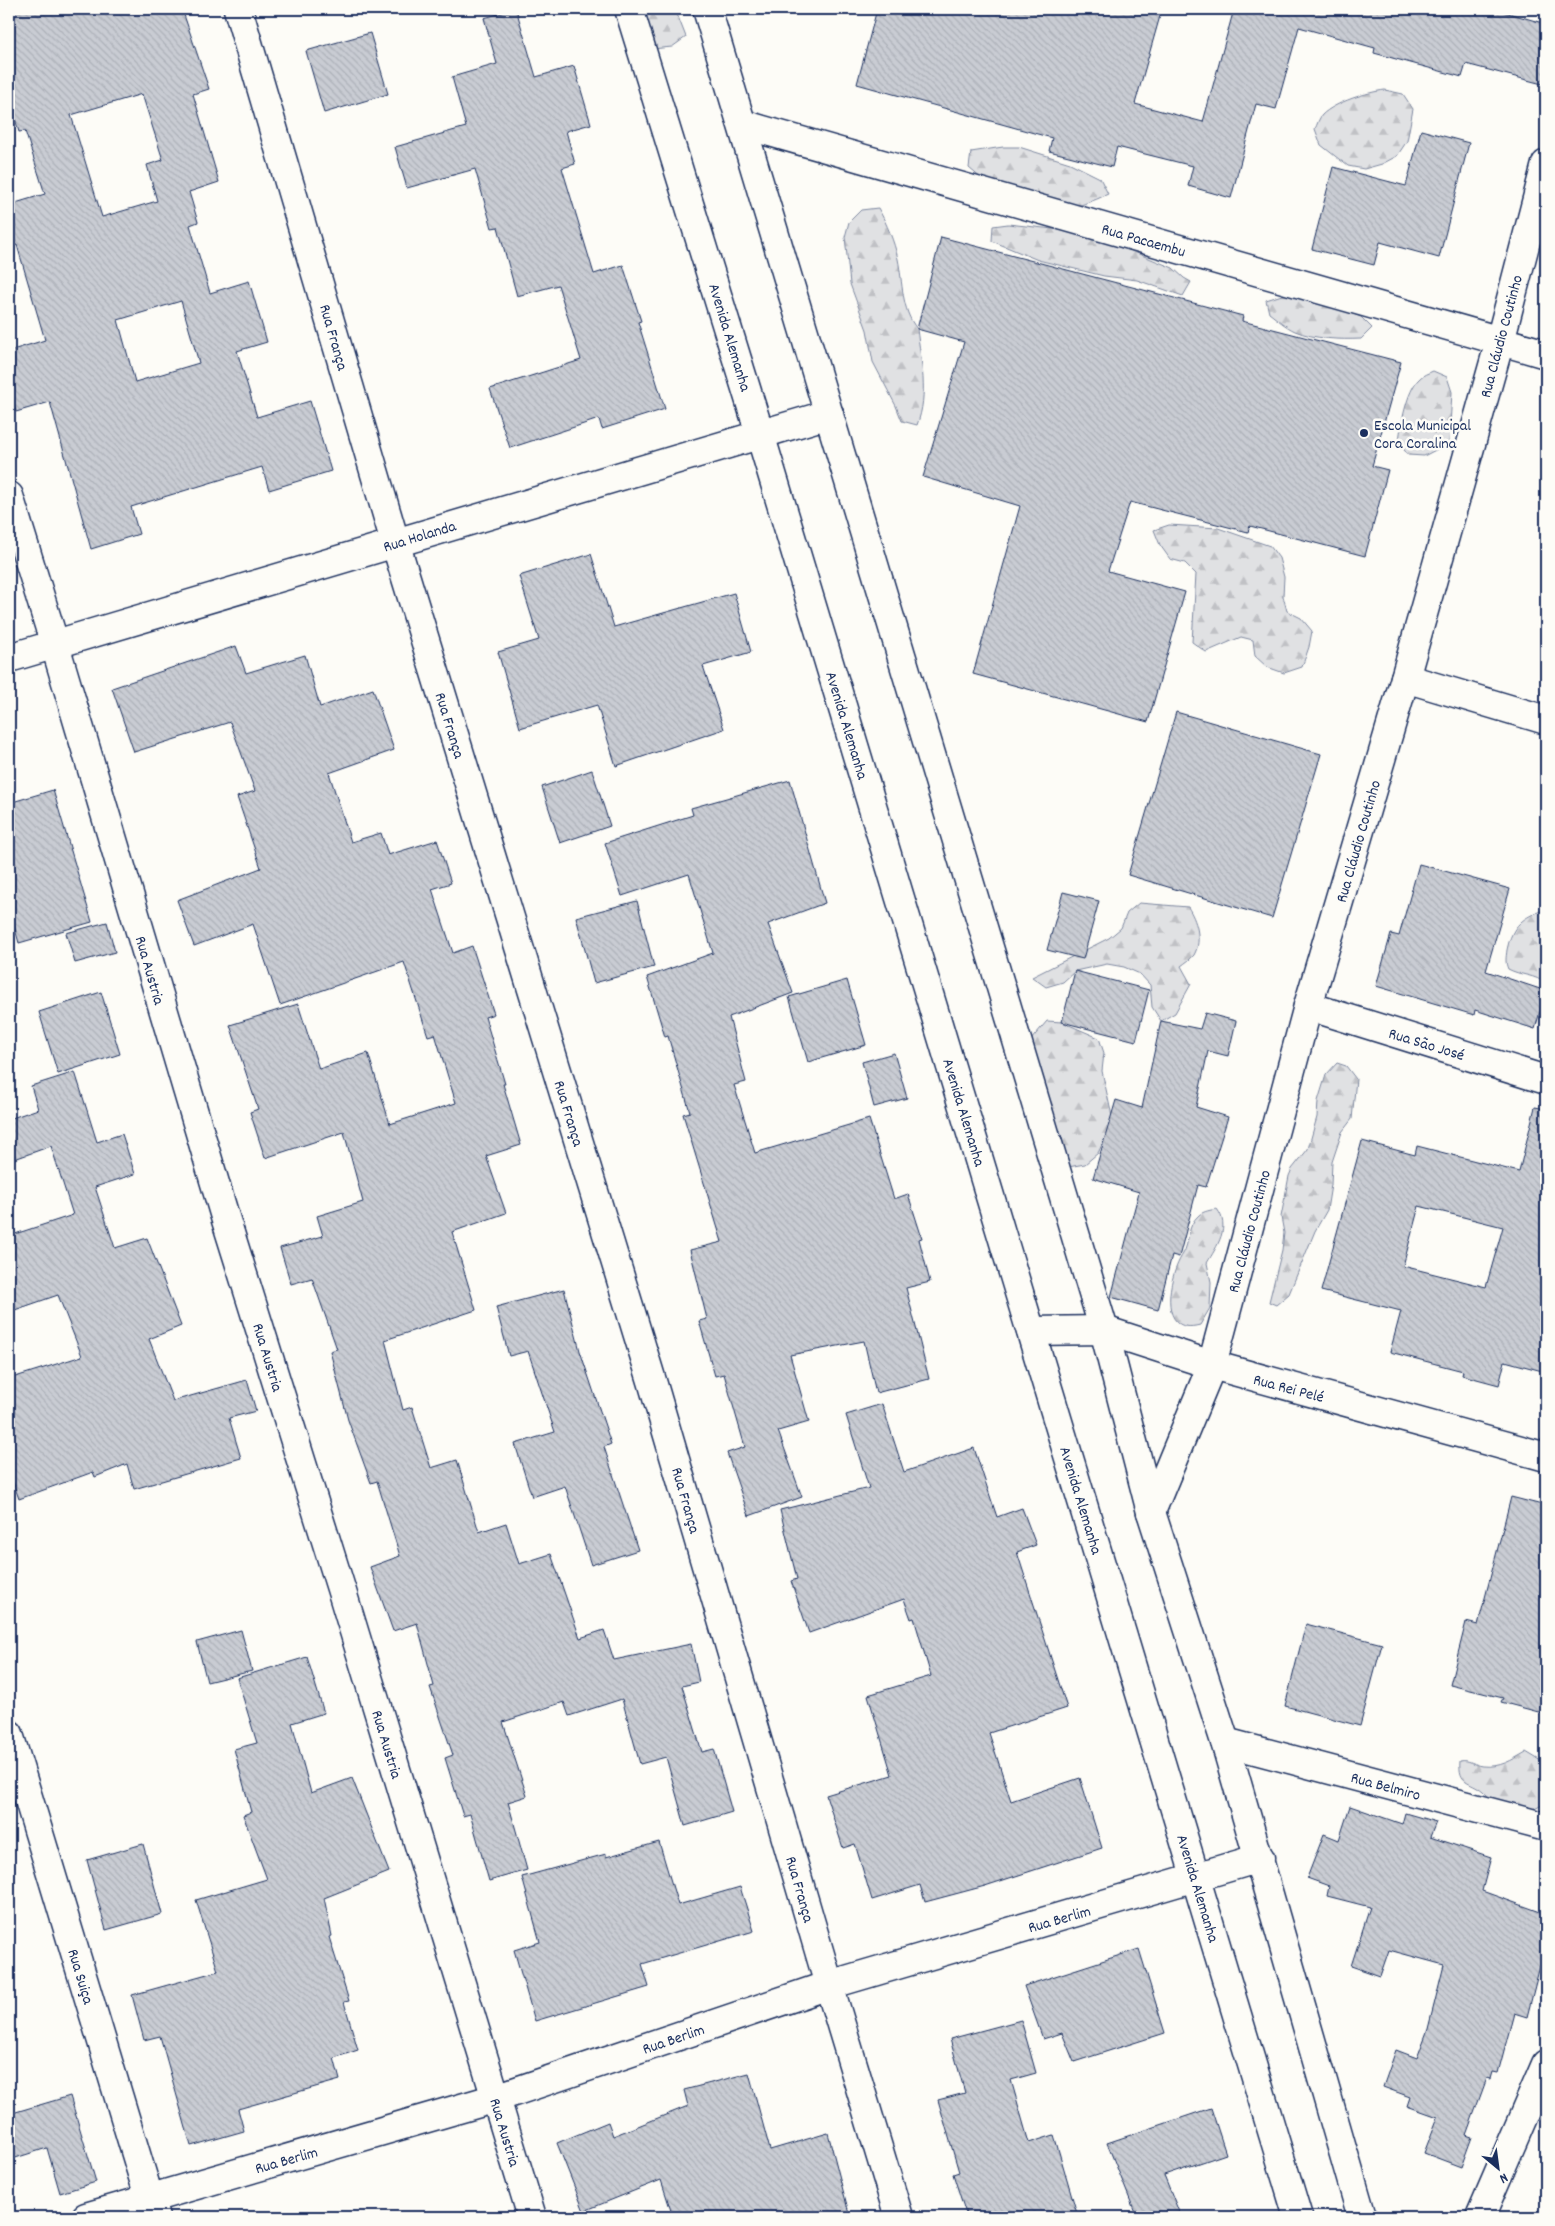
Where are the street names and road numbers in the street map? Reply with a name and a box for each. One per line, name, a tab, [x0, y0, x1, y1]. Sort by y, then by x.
street label: Rua Pacaembu	[1099, 218, 1188, 264]
street label: Rua Cláudio Coutinho	[1475, 273, 1530, 401]
street label: Avenida Alemanha	[701, 281, 756, 395]
street label: Rua França	[312, 302, 353, 374]
street label: Rua Holanda	[381, 515, 459, 559]
street label: Avenida Alemanha	[818, 669, 873, 783]
street label: Rua França	[428, 690, 470, 762]
street label: Rua Cláudio Coutinho	[1331, 778, 1388, 906]
street label: Rua Austria	[128, 934, 170, 1008]
street label: Rua São José	[1385, 1023, 1467, 1068]
street label: Avenida Alemanha	[935, 1056, 990, 1170]
street label: Rua França	[547, 1078, 589, 1150]
street label: Rua Cláudio Coutinho	[1223, 1168, 1278, 1296]
street label: Rua Austria	[245, 1321, 288, 1395]
street label: Rua Rei Pelé	[1250, 1369, 1326, 1410]
street label: Avenida Alemanha	[1052, 1444, 1107, 1558]
street label: Rua França	[664, 1465, 705, 1537]
street label: Rua Austria	[364, 1708, 407, 1782]
street label: Rua Belmiro	[1348, 1767, 1423, 1808]
street label: Avenida Alemanha	[1169, 1832, 1224, 1946]
street label: Rua França	[778, 1854, 819, 1926]
street label: Rua Berlim	[1026, 1901, 1094, 1940]
street label: Rua Suiça	[60, 1946, 99, 2008]
street label: Rua Berlim	[640, 2019, 708, 2062]
street label: Rua Austria	[482, 2096, 525, 2170]
street label: Rua Berlim	[253, 2142, 321, 2181]

